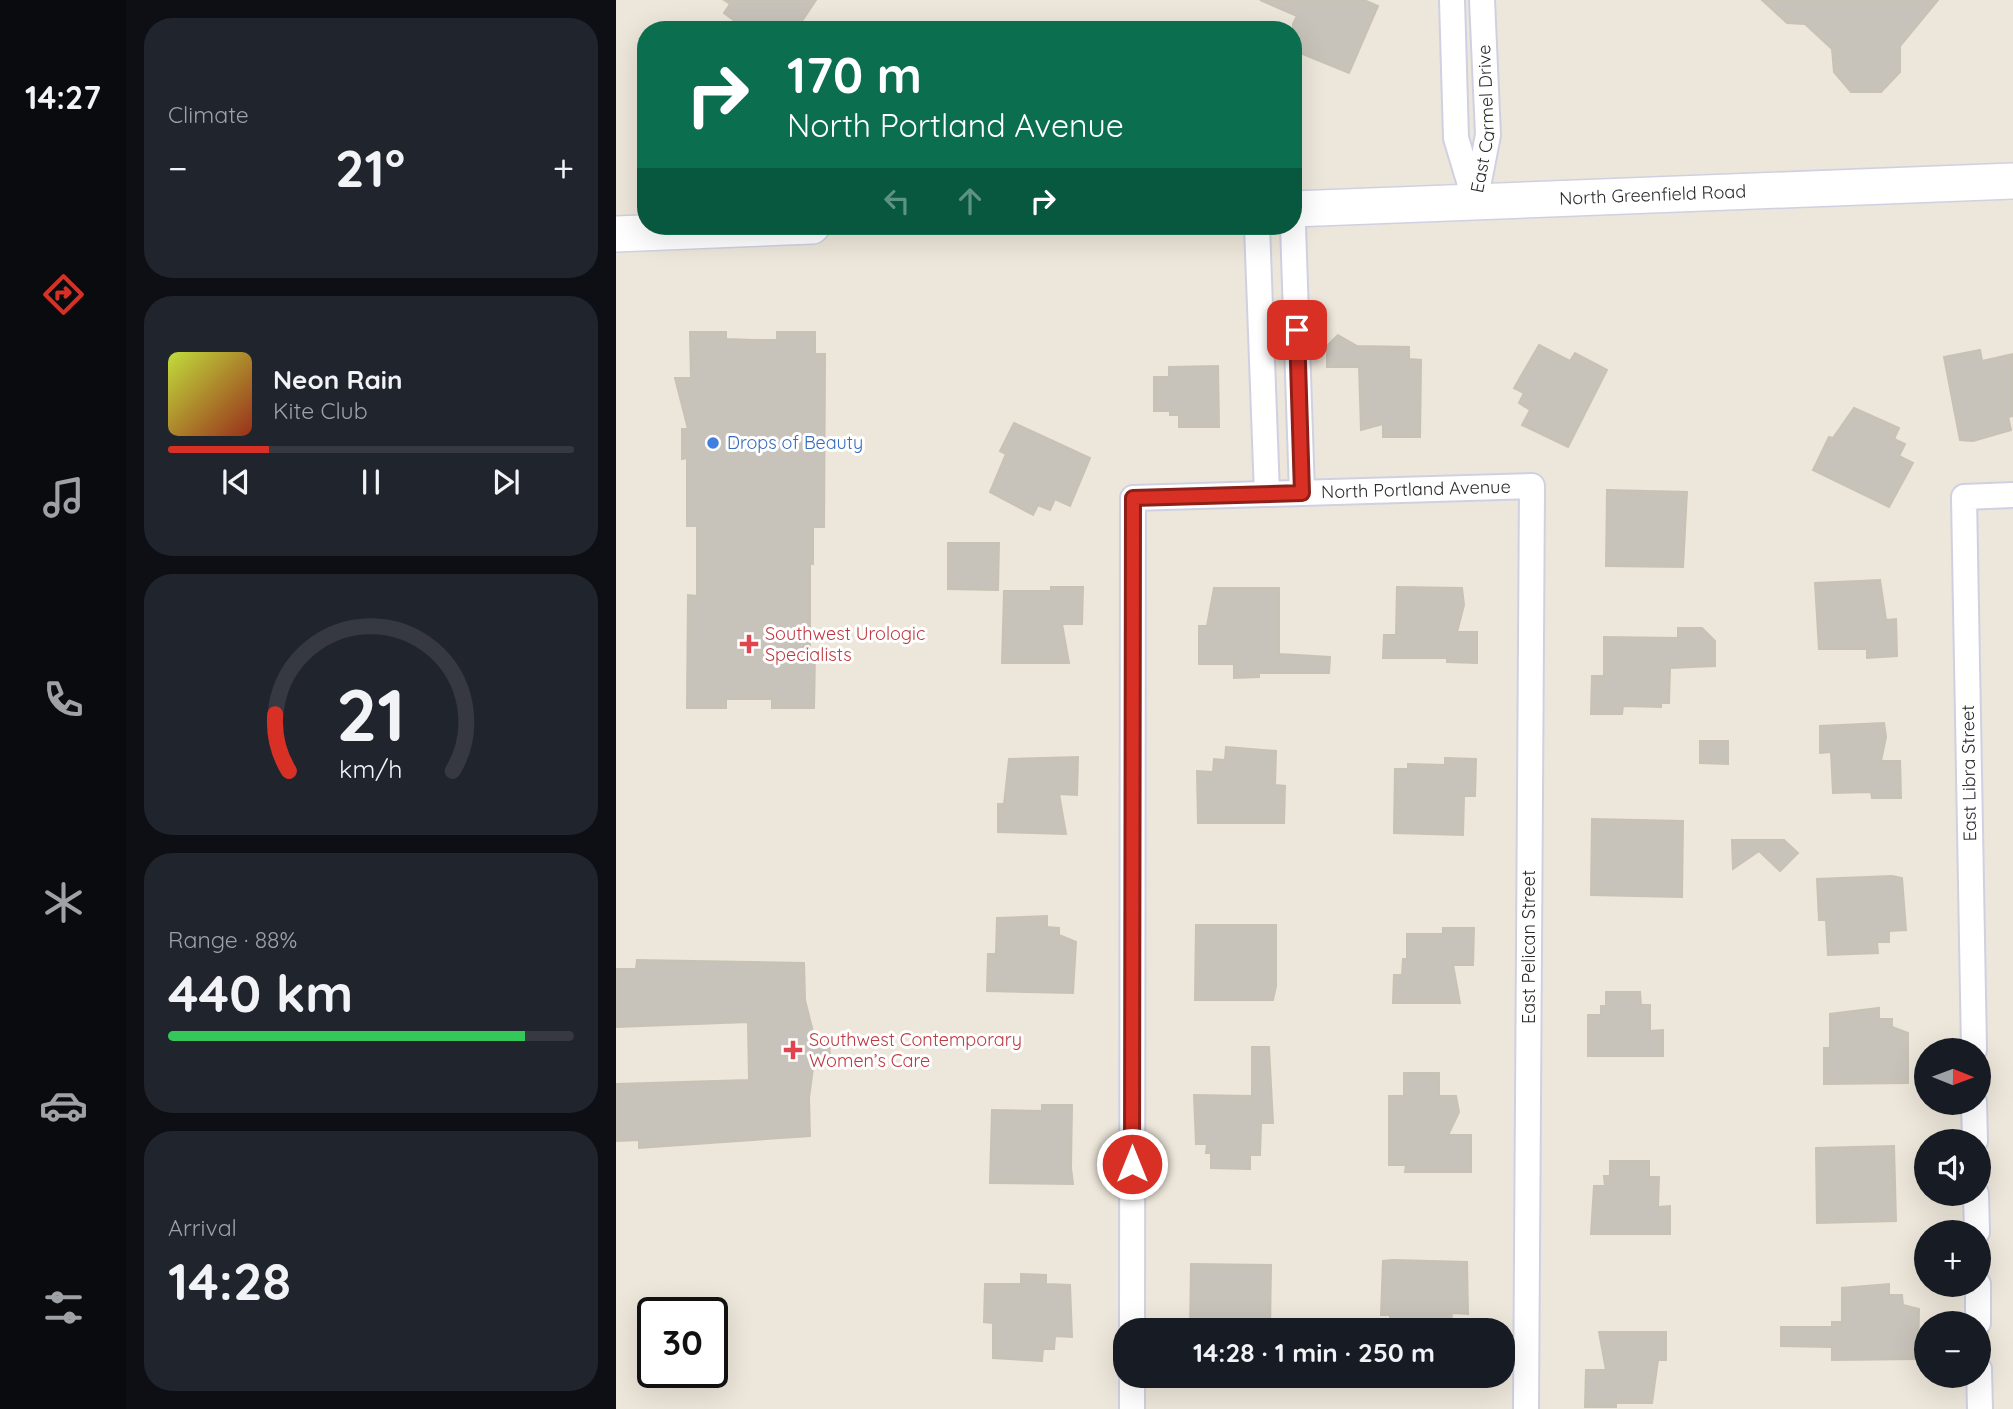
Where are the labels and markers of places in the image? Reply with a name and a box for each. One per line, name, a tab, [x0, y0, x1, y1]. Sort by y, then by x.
pin	[1267, 300, 1327, 360]
place label: Drops of Beauty	[727, 431, 863, 454]
marker: Drops of Beauty	[705, 435, 721, 451]
place label: Southwest Urologic Specialists	[765, 622, 925, 666]
marker: Southwest Urologic Specialists	[739, 634, 759, 654]
place label: Southwest Contemporary Women’s Care	[809, 1028, 1022, 1072]
marker: Southwest Contemporary Women’s Care	[783, 1040, 803, 1060]

